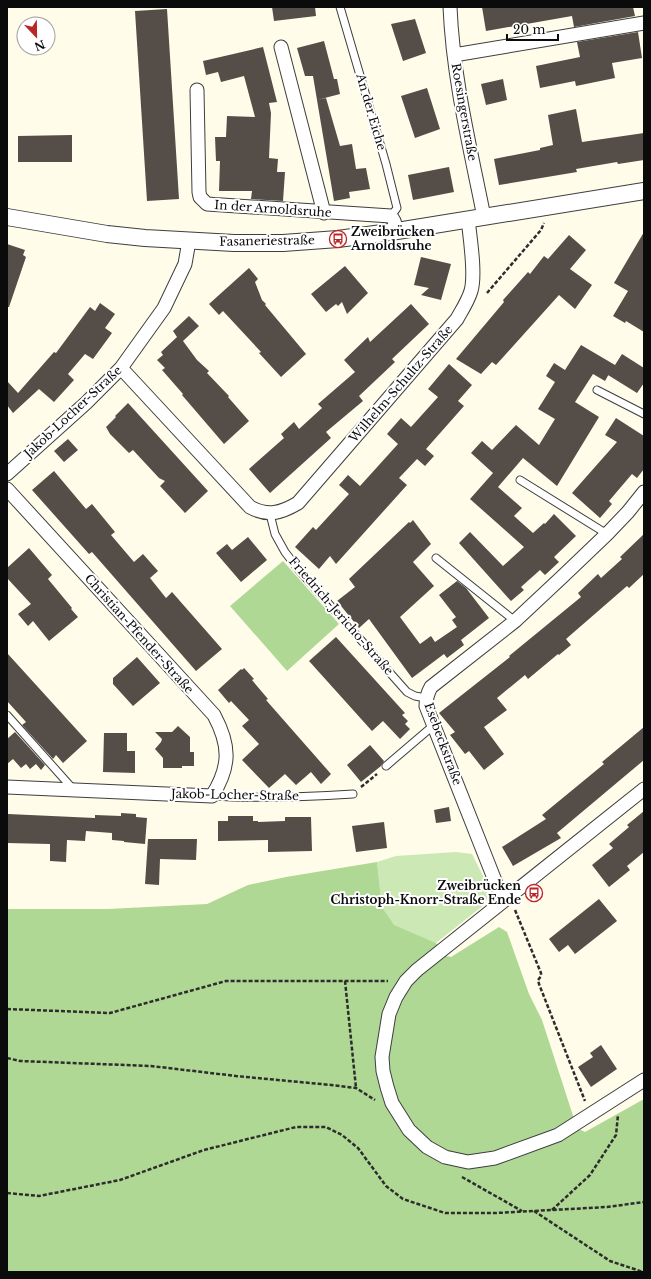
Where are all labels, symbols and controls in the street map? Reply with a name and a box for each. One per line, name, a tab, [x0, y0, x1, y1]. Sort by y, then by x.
north arrow	[16, 16, 56, 56]
scale bar	[507, 16, 558, 42]
text: 20 m	[513, 22, 545, 37]
text: N	[32, 37, 47, 54]
street label: Roesingerstraße	[449, 62, 480, 162]
street label: An der Eiche	[353, 71, 390, 152]
street label: In der Arnoldsruhe	[214, 197, 332, 220]
place label: Zweibrücken Arnoldsruhe	[350, 224, 435, 253]
bus stop icon: Zweibrücken Arnoldsruhe	[328, 229, 348, 249]
street label: Fasaneriestraße	[219, 232, 315, 249]
street label: Wilhelm-Schultz-Straße	[345, 322, 456, 446]
street label: Jakob-Locher-Straße	[19, 363, 125, 462]
street label: Friedrich-Jericho-Straße	[286, 554, 397, 678]
street label: Christian-Pfender-Straße	[82, 571, 197, 697]
street label: Esebeckstraße	[422, 700, 465, 787]
street label: Jakob-Locher-Straße	[169, 786, 299, 803]
place label: Zweibrücken Christoph-Knorr-Straße Ende	[331, 878, 521, 907]
bus stop icon: Zweibrücken Christoph-Knorr-Straße Ende	[524, 883, 544, 903]

